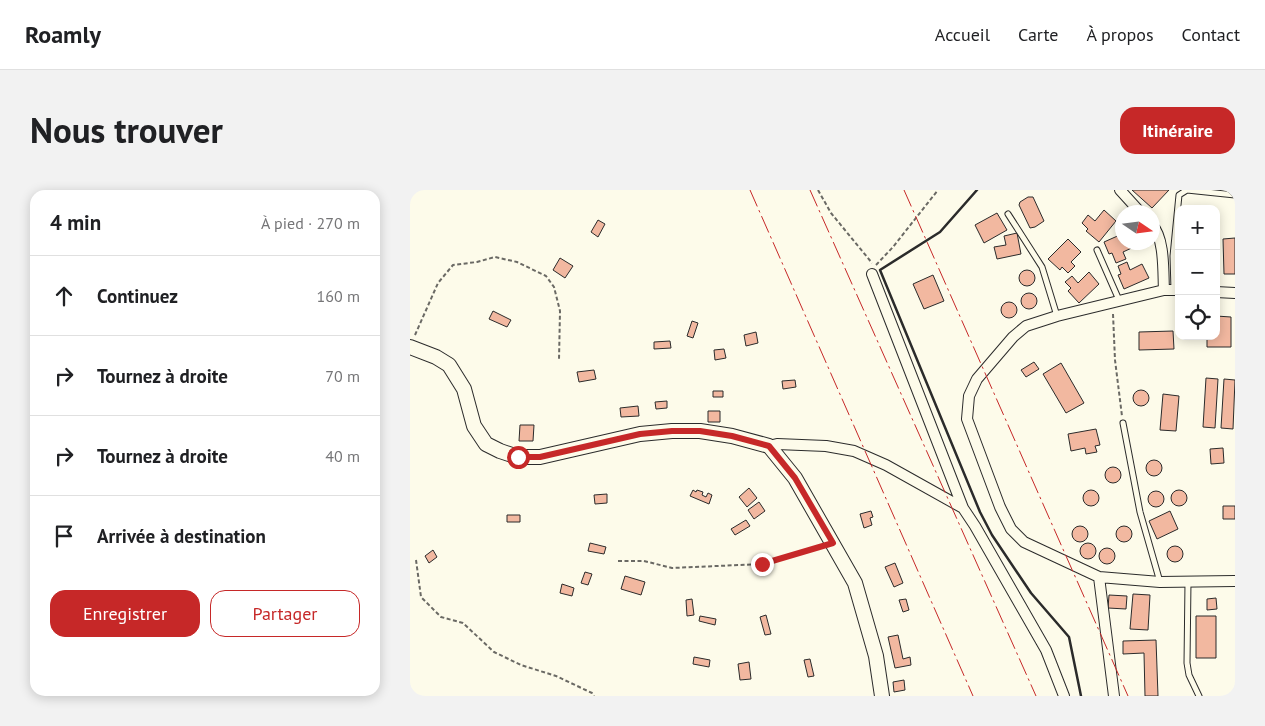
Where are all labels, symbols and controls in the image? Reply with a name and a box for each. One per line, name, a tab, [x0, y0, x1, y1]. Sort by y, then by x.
text: Roamly	[25, 19, 101, 50]
text: Accueil	[935, 23, 990, 46]
text: Carte	[1018, 23, 1059, 46]
text: À propos	[1087, 23, 1154, 46]
text: Contact	[1182, 23, 1240, 46]
text: Nous trouver	[30, 107, 223, 153]
button: Itinéraire	[1120, 107, 1235, 154]
north arrow	[1115, 205, 1160, 250]
map controls	[1175, 205, 1220, 340]
button: +	[1175, 205, 1220, 250]
text: 4 min	[50, 209, 101, 236]
text: À pied · 270 m	[261, 213, 360, 233]
button: −	[1175, 250, 1220, 295]
icon: ahead	[50, 282, 78, 310]
text: Continuez	[97, 284, 178, 308]
text: 160 m	[317, 286, 360, 306]
button: locate	[1175, 295, 1220, 340]
icon: right	[50, 362, 78, 390]
text: Tournez à droite	[97, 364, 228, 388]
text: 70 m	[325, 366, 360, 386]
icon: right	[50, 442, 78, 470]
text: Tournez à droite	[97, 444, 228, 468]
text: 40 m	[325, 446, 360, 466]
route start	[507, 446, 530, 469]
icon: arrive	[50, 522, 78, 550]
text: Arrivée à destination	[97, 524, 266, 548]
route end	[751, 553, 774, 576]
button: Enregistrer	[50, 590, 200, 637]
button: Partager	[210, 590, 360, 637]

